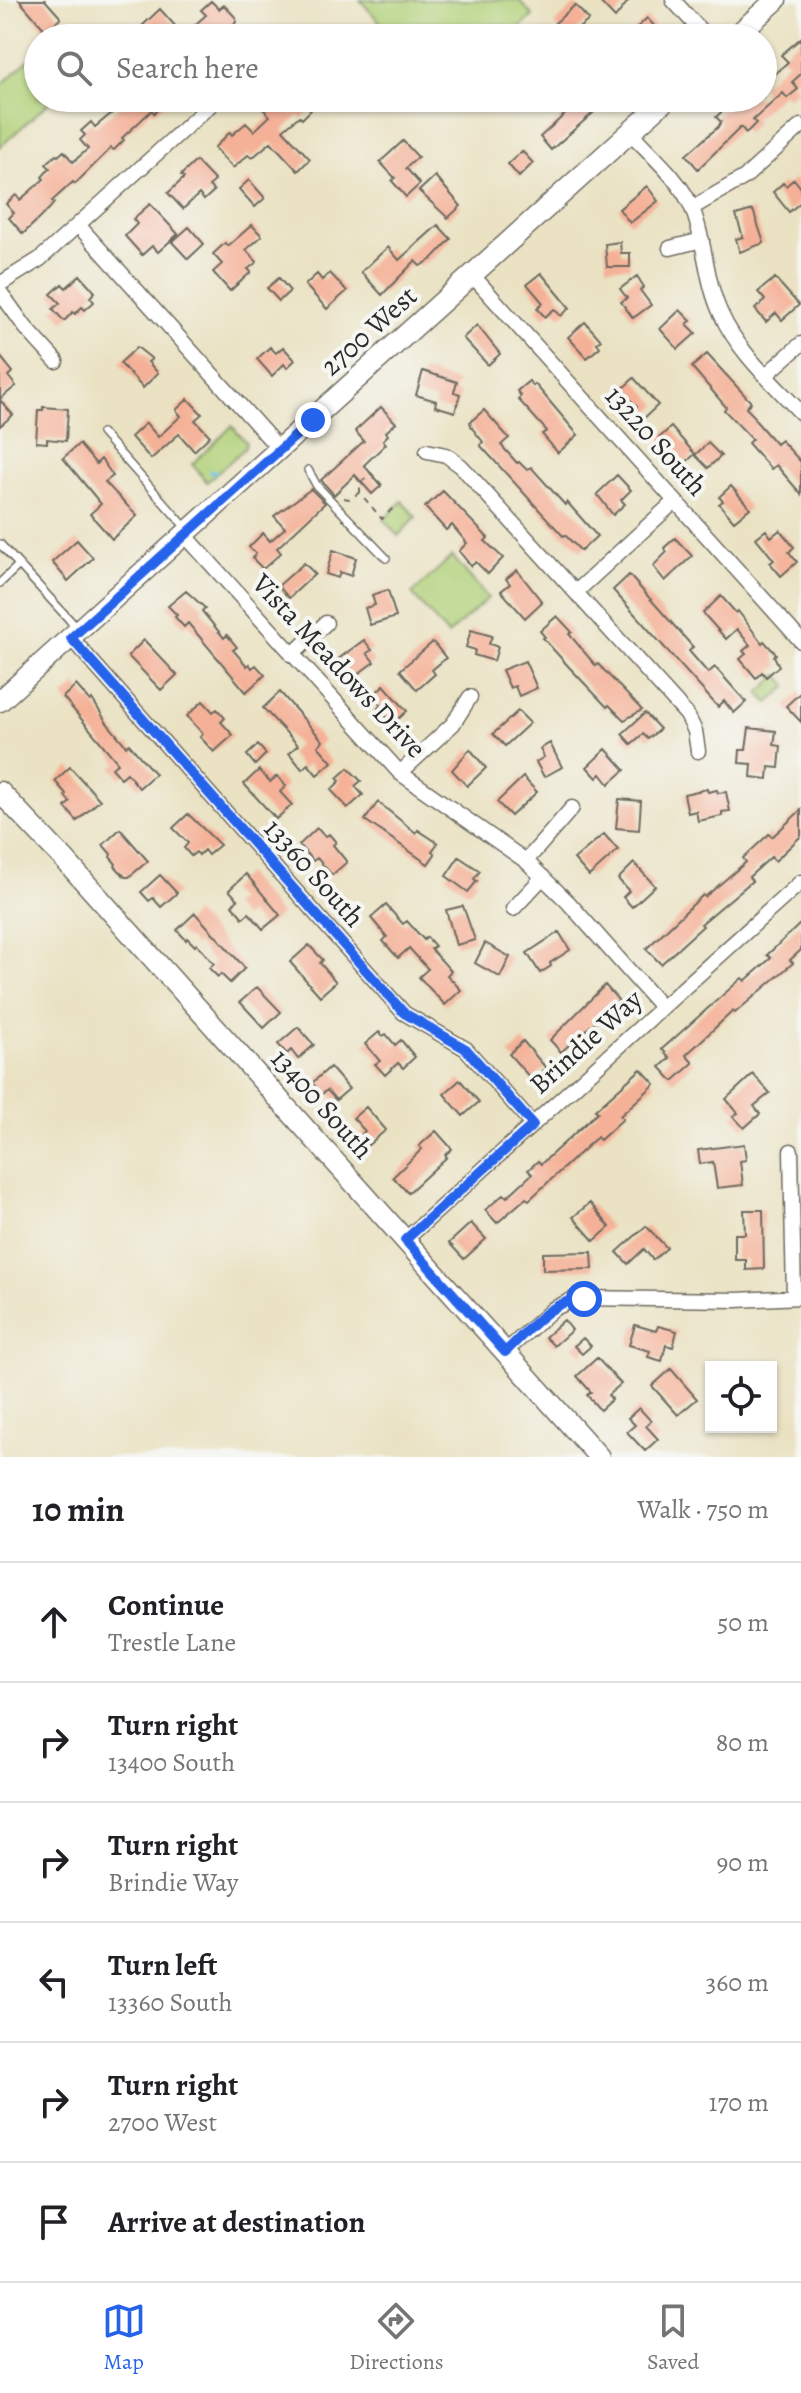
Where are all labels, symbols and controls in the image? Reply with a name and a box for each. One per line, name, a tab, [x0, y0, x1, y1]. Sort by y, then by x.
search box	[24, 24, 777, 112]
icon: search	[52, 46, 96, 90]
text: Search here	[116, 48, 259, 88]
street label: 2700 West	[313, 278, 425, 384]
street label: 13220 South	[596, 378, 716, 504]
route end	[295, 402, 331, 438]
street label: Vista Meadows Drive	[243, 565, 435, 767]
street label: 13360 South	[255, 811, 373, 935]
street label: Brindie Way	[521, 981, 651, 1103]
street label: 13400 South	[262, 1040, 382, 1168]
route start	[566, 1281, 602, 1317]
map controls	[705, 1361, 777, 1433]
button: locate	[705, 1361, 777, 1433]
text: 10 min	[32, 1486, 125, 1533]
text: Walk · 750 m	[637, 1492, 769, 1527]
text: Continue	[108, 1585, 224, 1625]
icon: ahead	[32, 1600, 76, 1644]
text: 50 m	[717, 1605, 769, 1640]
text: Trestle Lane	[108, 1625, 236, 1660]
text: Turn right	[108, 1705, 238, 1745]
icon: right	[32, 1720, 76, 1764]
text: 80 m	[716, 1725, 769, 1760]
text: 13400 South	[108, 1745, 235, 1780]
text: Turn right	[108, 1825, 238, 1865]
icon: right	[32, 1840, 76, 1884]
text: 90 m	[717, 1845, 769, 1880]
text: Brindie Way	[108, 1865, 238, 1900]
text: Turn left	[108, 1945, 217, 1985]
icon: left	[32, 1960, 76, 2004]
text: 360 m	[706, 1965, 769, 2000]
text: 13360 South	[108, 1985, 232, 2020]
text: Turn right	[108, 2065, 238, 2105]
icon: right	[32, 2080, 76, 2124]
text: 170 m	[709, 2085, 769, 2120]
text: 2700 West	[108, 2105, 217, 2140]
icon: arrive	[32, 2200, 76, 2244]
text: Arrive at destination	[108, 2202, 365, 2242]
tab: Map	[102, 2299, 146, 2377]
tab: Directions	[349, 2299, 444, 2377]
tab: Saved	[647, 2299, 699, 2377]

